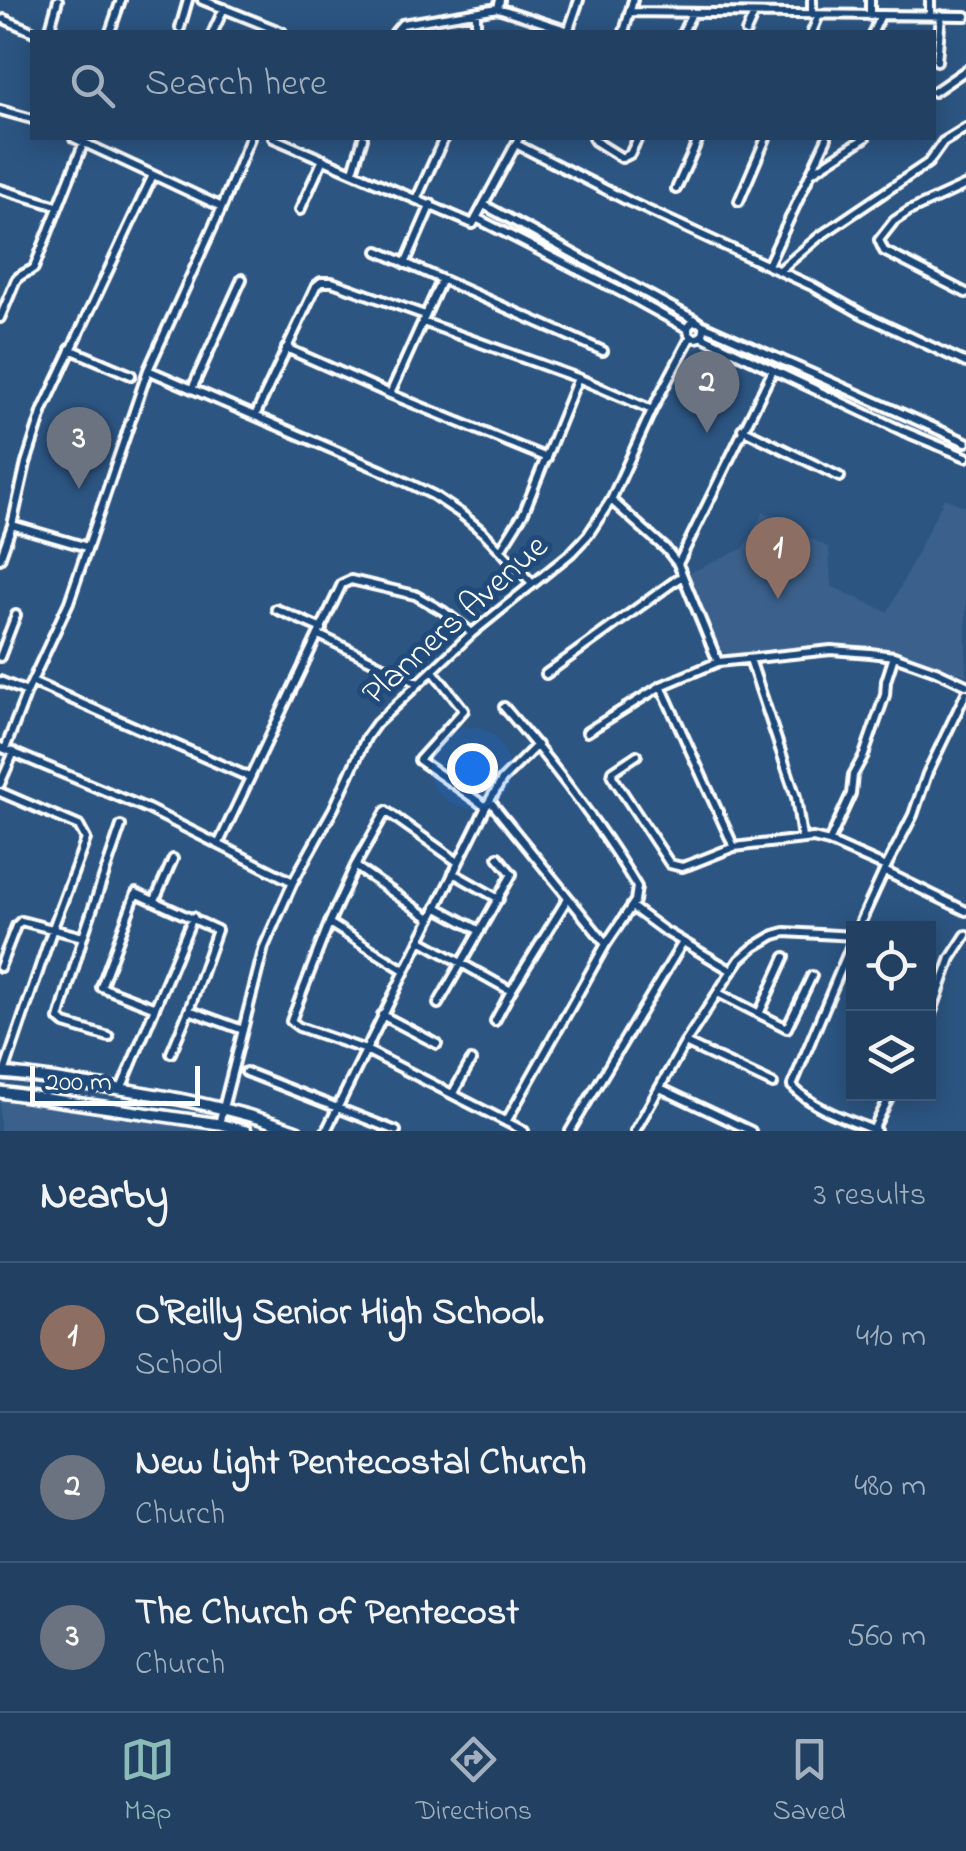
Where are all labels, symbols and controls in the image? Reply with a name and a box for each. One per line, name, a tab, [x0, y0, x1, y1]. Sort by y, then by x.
search box	[30, 30, 936, 140]
text: Search here	[145, 57, 327, 113]
icon: search	[65, 58, 120, 113]
pin: 2	[674, 350, 740, 433]
pin: 3	[46, 406, 112, 489]
pin: 1	[746, 516, 810, 599]
street label: Planners Avenue	[352, 523, 561, 719]
your location	[447, 743, 498, 794]
map controls	[846, 921, 936, 1101]
button: locate	[846, 921, 936, 1011]
button: layers	[846, 1011, 936, 1101]
scale bar	[30, 1061, 200, 1106]
text: 200 m	[45, 1063, 112, 1104]
text: Nearby	[40, 1166, 168, 1227]
text: 3 results	[814, 1173, 926, 1220]
text: O'Reilly Senior High School.	[135, 1286, 544, 1342]
text: 1	[67, 1314, 78, 1361]
text: 410 m	[856, 1314, 926, 1361]
text: School	[135, 1342, 223, 1389]
text: New Light Pentecostal Church	[135, 1436, 587, 1492]
text: 2	[65, 1464, 80, 1511]
text: 480 m	[854, 1464, 926, 1511]
text: Church	[135, 1492, 225, 1539]
text: The Church of Pentecost	[135, 1586, 519, 1642]
text: 3	[66, 1614, 79, 1661]
text: 560 m	[847, 1614, 926, 1661]
text: Church	[135, 1642, 225, 1689]
tab: Map	[120, 1732, 175, 1833]
tab: Directions	[416, 1732, 532, 1833]
tab: Saved	[773, 1732, 846, 1833]

